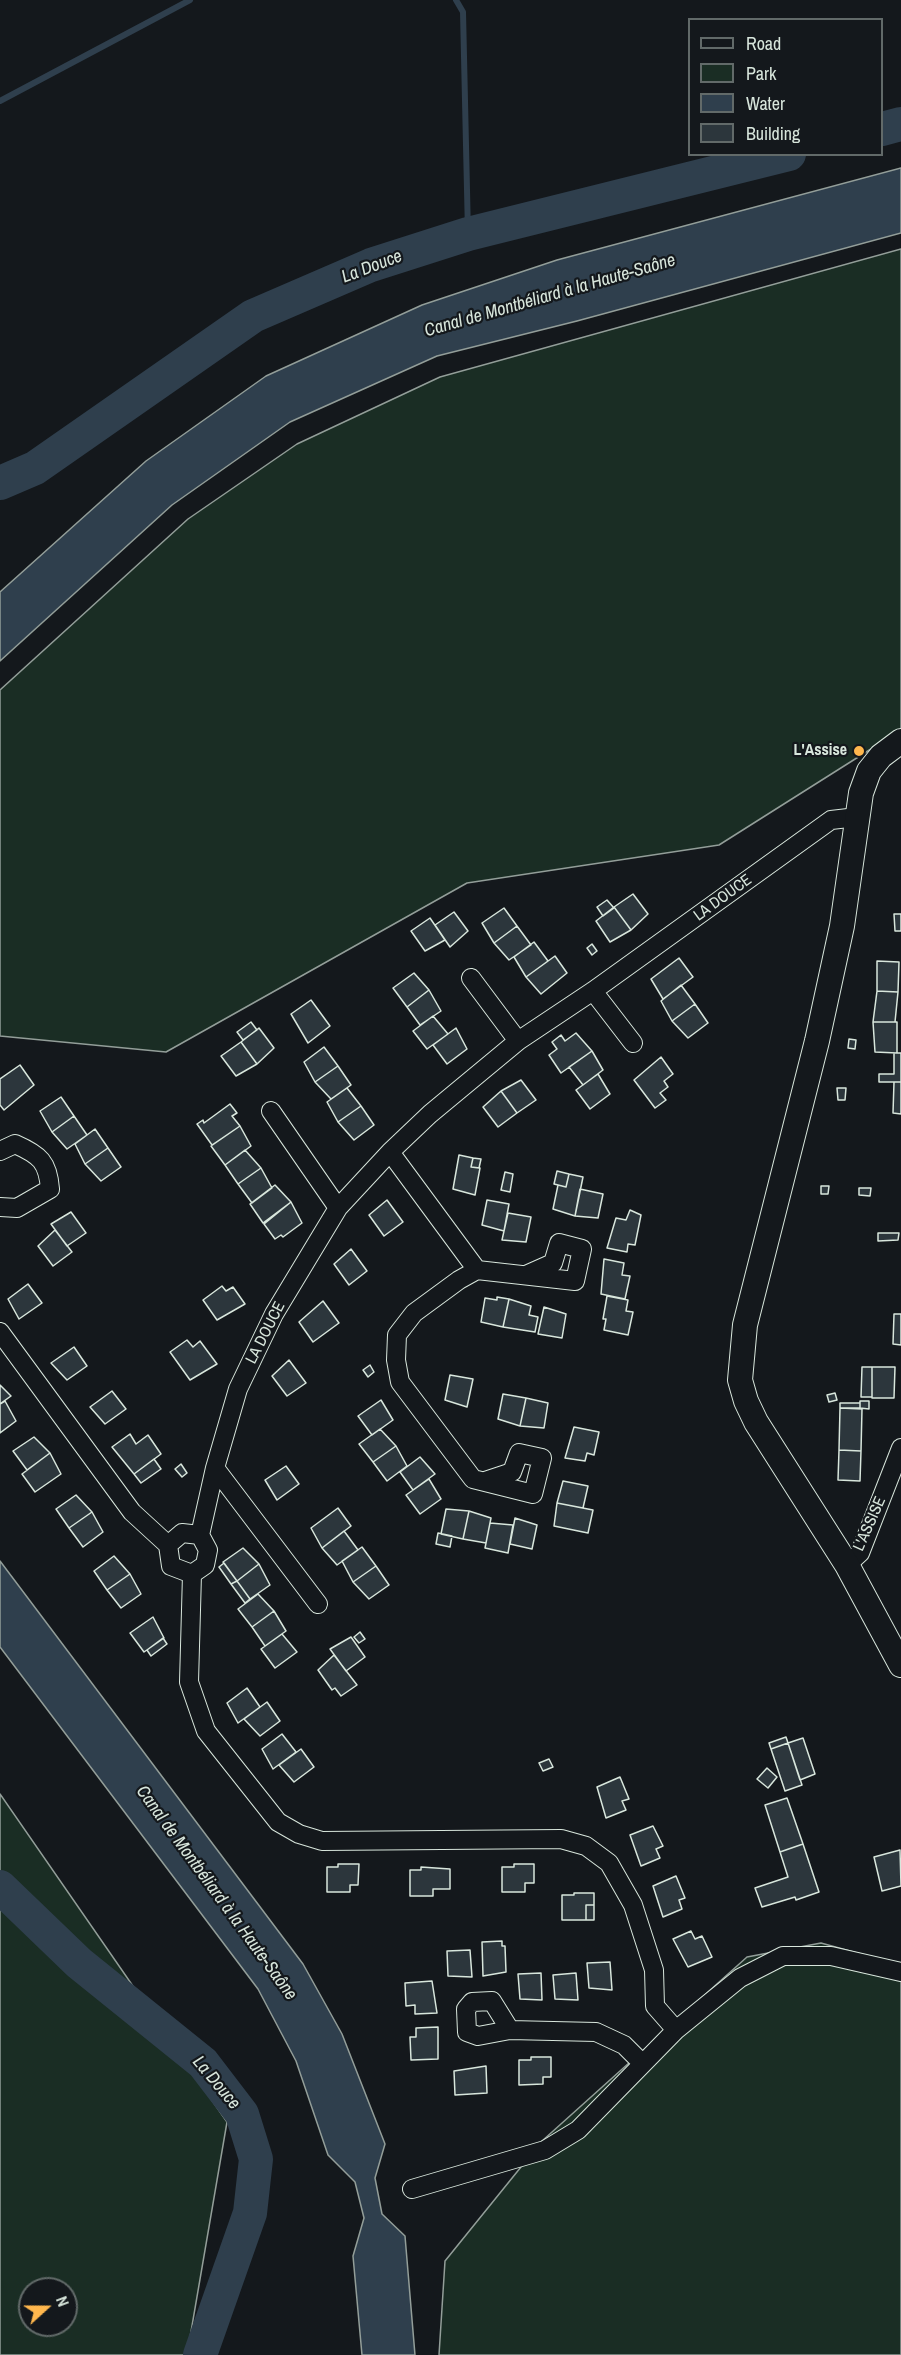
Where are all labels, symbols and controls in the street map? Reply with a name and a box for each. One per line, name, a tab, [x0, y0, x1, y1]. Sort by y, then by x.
legend	[688, 18, 883, 156]
text: Road	[746, 31, 781, 56]
text: Park	[746, 61, 776, 86]
text: Water	[746, 91, 785, 116]
text: Building	[746, 121, 800, 146]
water label: La Douce	[339, 246, 405, 288]
water label: Canal de Montbéliard à la Haute-Saône	[422, 250, 678, 342]
place label: L'Assise	[794, 741, 847, 761]
marker: L'Assise	[852, 744, 866, 758]
street label: LA DOUCE	[690, 871, 756, 925]
street label: LA DOUCE	[242, 1299, 290, 1367]
street label: L'ASSISE	[850, 1494, 890, 1554]
water label: Canal de Montbéliard à la Haute-Saône	[131, 1781, 301, 2005]
water label: La Douce	[187, 2052, 245, 2114]
north arrow	[18, 2277, 78, 2337]
text: N	[51, 2293, 75, 2310]

